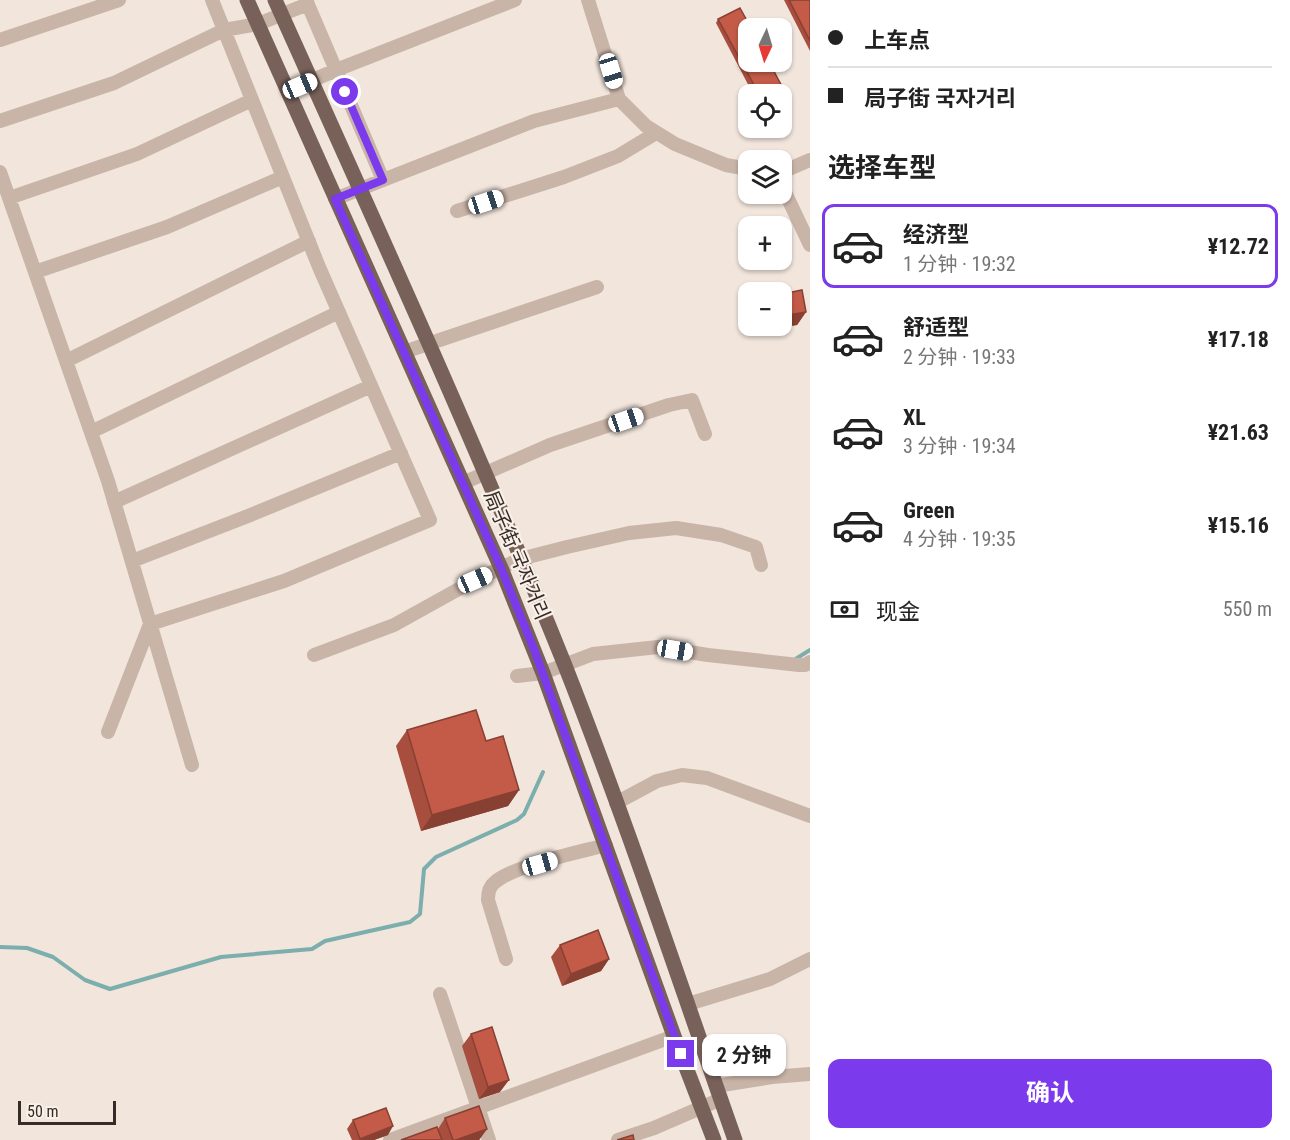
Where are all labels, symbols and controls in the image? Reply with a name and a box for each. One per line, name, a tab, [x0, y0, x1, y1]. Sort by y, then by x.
north arrow	[738, 18, 792, 72]
map controls	[738, 18, 792, 336]
text: 上车点	[864, 28, 930, 53]
car	[597, 51, 625, 91]
car	[280, 71, 320, 101]
route start	[331, 78, 358, 105]
button: locate	[738, 84, 792, 138]
text: 局子街 국자거리	[864, 86, 1016, 111]
button: layers	[738, 150, 792, 204]
text: 选择车型	[828, 152, 936, 184]
car	[466, 188, 506, 216]
button: +	[738, 216, 792, 270]
icon: car	[831, 219, 885, 273]
text: 经济型	[903, 222, 969, 247]
text: ¥12.72	[1208, 234, 1269, 259]
text: 1 分钟 · 19:32	[903, 252, 1016, 276]
button: −	[738, 282, 792, 336]
icon: car	[831, 312, 885, 366]
text: 舒适型	[903, 315, 969, 340]
text: ¥17.18	[1208, 327, 1269, 352]
text: 2 分钟 · 19:33	[903, 345, 1016, 369]
icon: car	[831, 405, 885, 459]
text: XL	[903, 405, 926, 430]
car	[606, 406, 646, 434]
text: ¥21.63	[1208, 420, 1269, 445]
text: 3 分钟 · 19:34	[903, 434, 1016, 458]
street label: 局子街 국자거리	[479, 487, 555, 623]
icon: car	[831, 498, 885, 552]
text: Green	[903, 498, 955, 523]
text: ¥15.16	[1208, 513, 1269, 538]
text: 4 分钟 · 19:35	[903, 527, 1016, 551]
car	[455, 564, 495, 596]
icon: cash	[828, 593, 861, 626]
text: 550 m	[1223, 597, 1272, 621]
text: 现金	[876, 599, 920, 624]
car	[656, 638, 694, 662]
car	[520, 850, 560, 878]
callout: 2 分钟	[702, 1033, 786, 1075]
route end	[667, 1040, 694, 1067]
text: 2 分钟	[717, 1043, 771, 1067]
button: 确认	[828, 1059, 1272, 1128]
scale bar	[18, 1098, 116, 1126]
text: 50 m	[27, 1102, 59, 1121]

